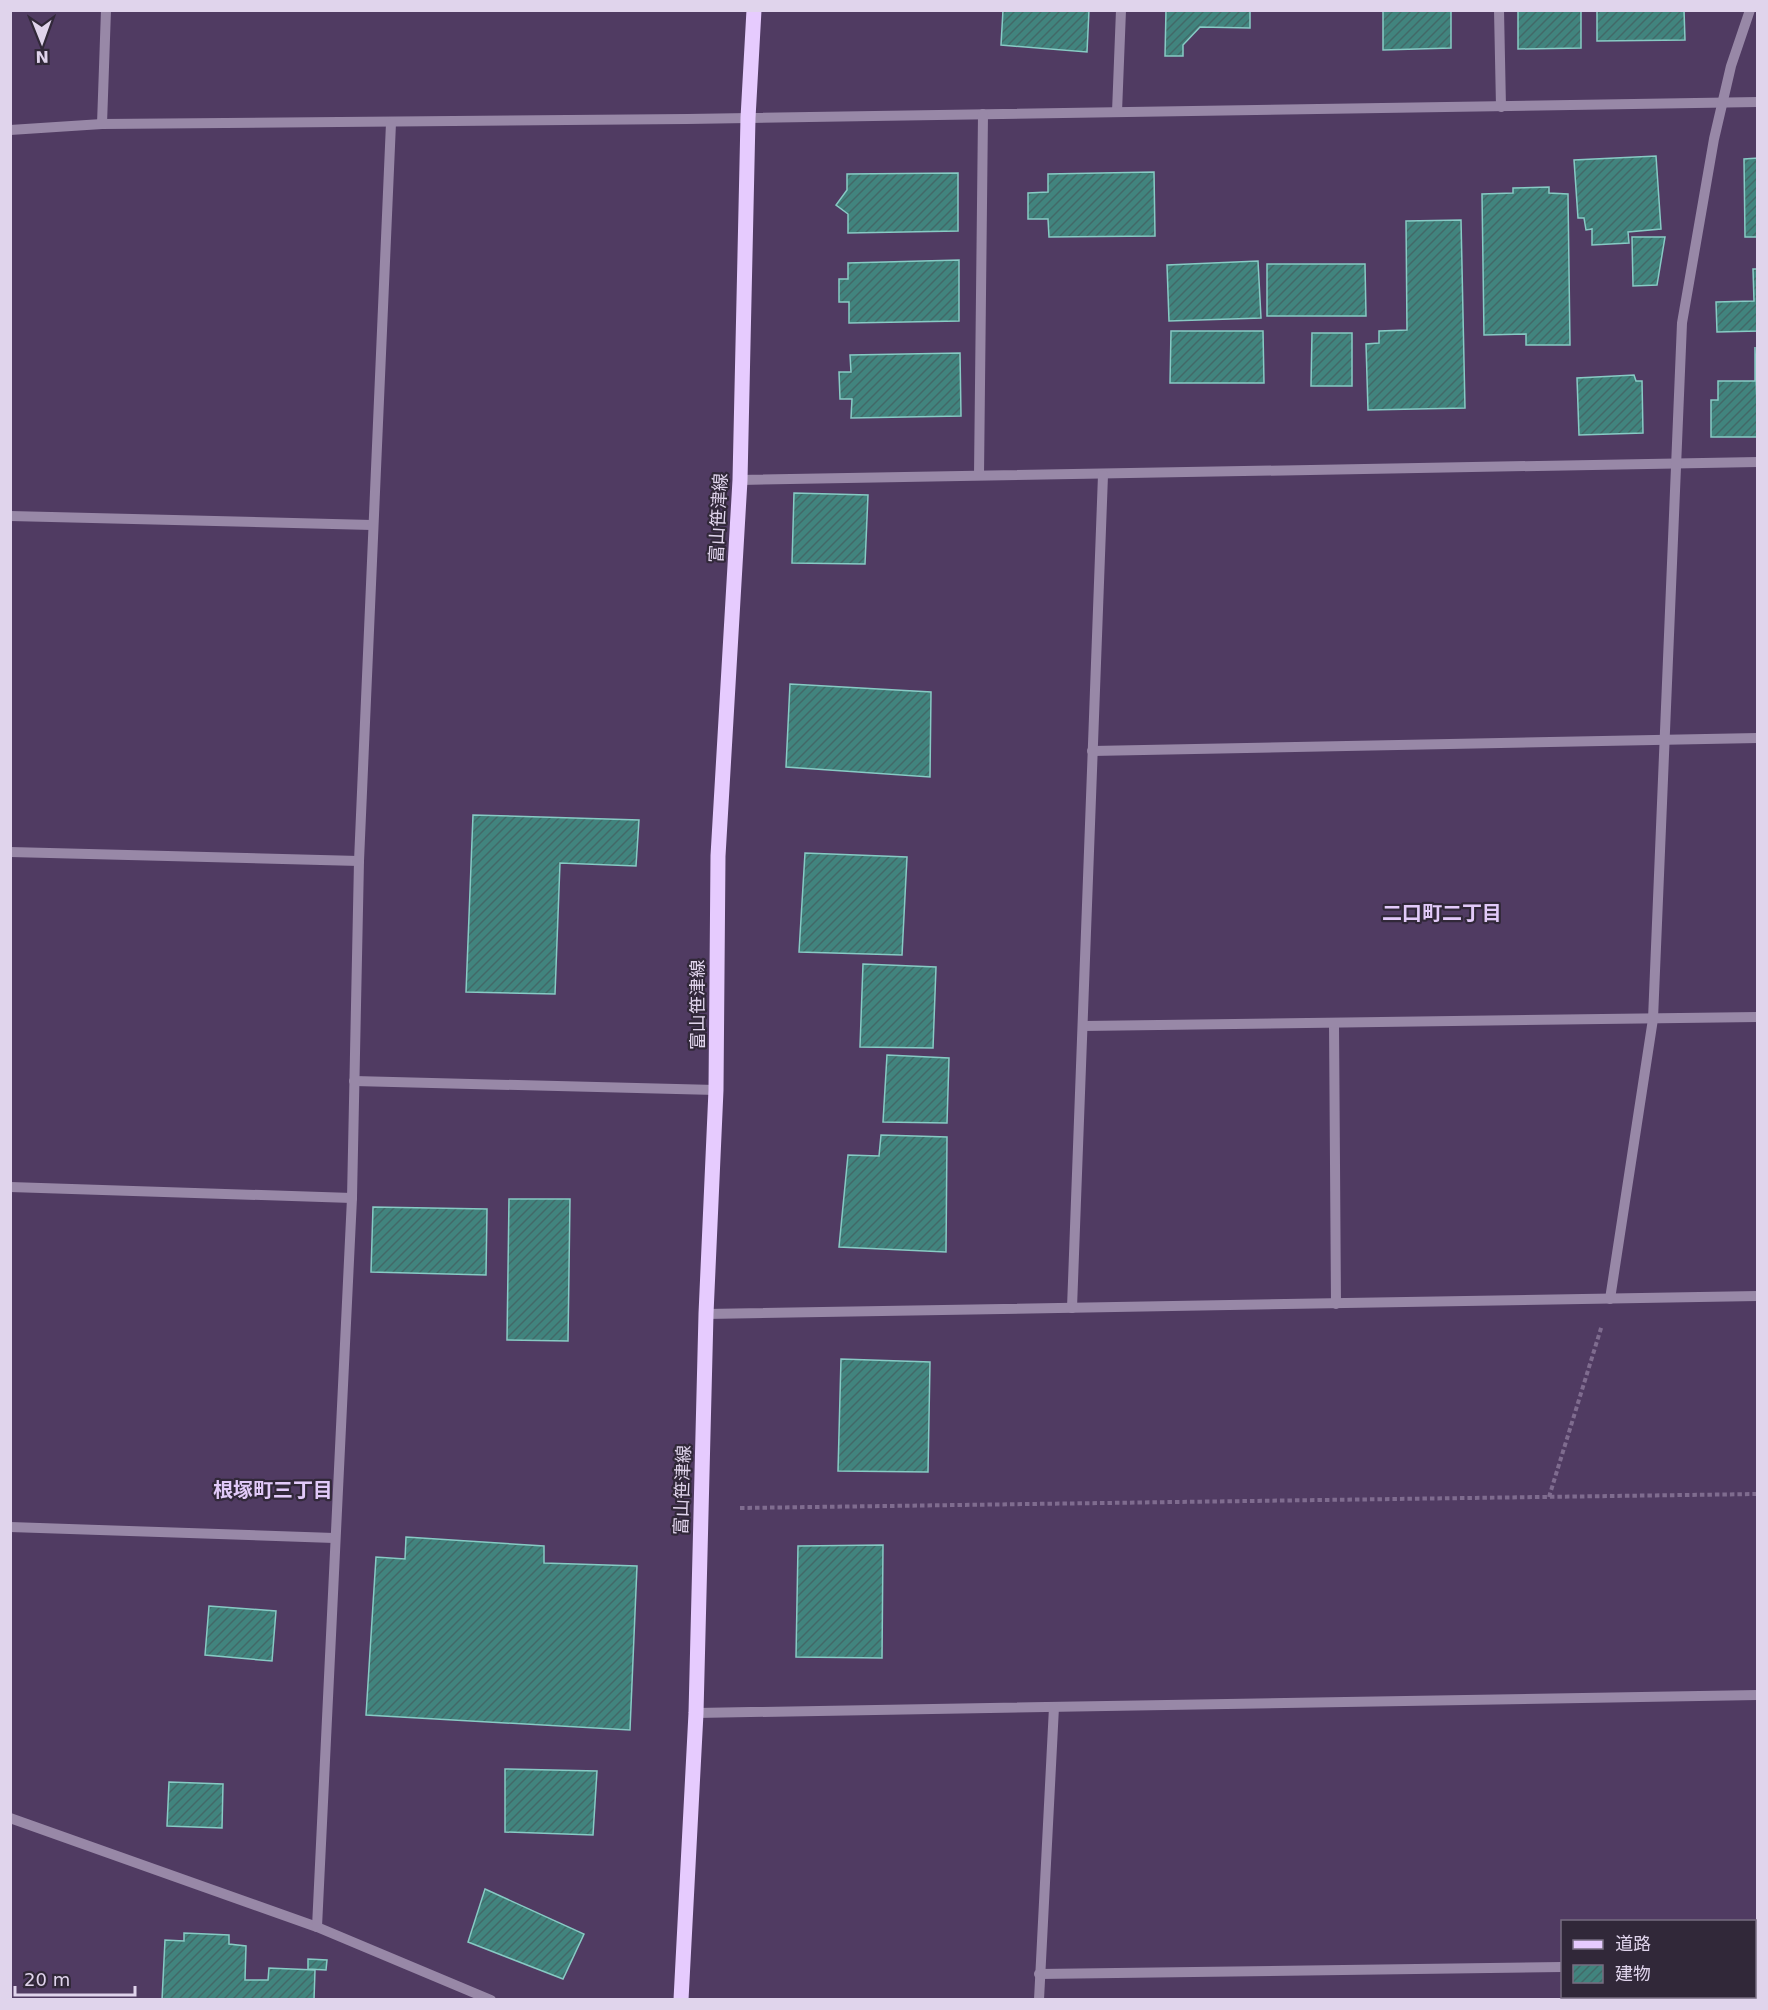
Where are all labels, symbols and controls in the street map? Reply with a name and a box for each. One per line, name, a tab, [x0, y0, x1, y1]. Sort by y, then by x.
north arrow	[12, 12, 72, 72]
text: N	[35, 47, 49, 66]
street label: 富山笹津線	[705, 473, 731, 563]
district label: 二口町二丁目	[1382, 901, 1502, 925]
street label: 富山笹津線	[687, 960, 708, 1050]
street label: 富山笹津線	[670, 1445, 694, 1535]
district label: 根塚町三丁目	[213, 1478, 333, 1502]
legend	[1561, 1920, 1756, 1998]
text: 道路	[1615, 1933, 1651, 1954]
scale bar	[15, 1959, 135, 1997]
text: 建物	[1615, 1963, 1651, 1984]
text: 20 m	[24, 1969, 70, 1990]

